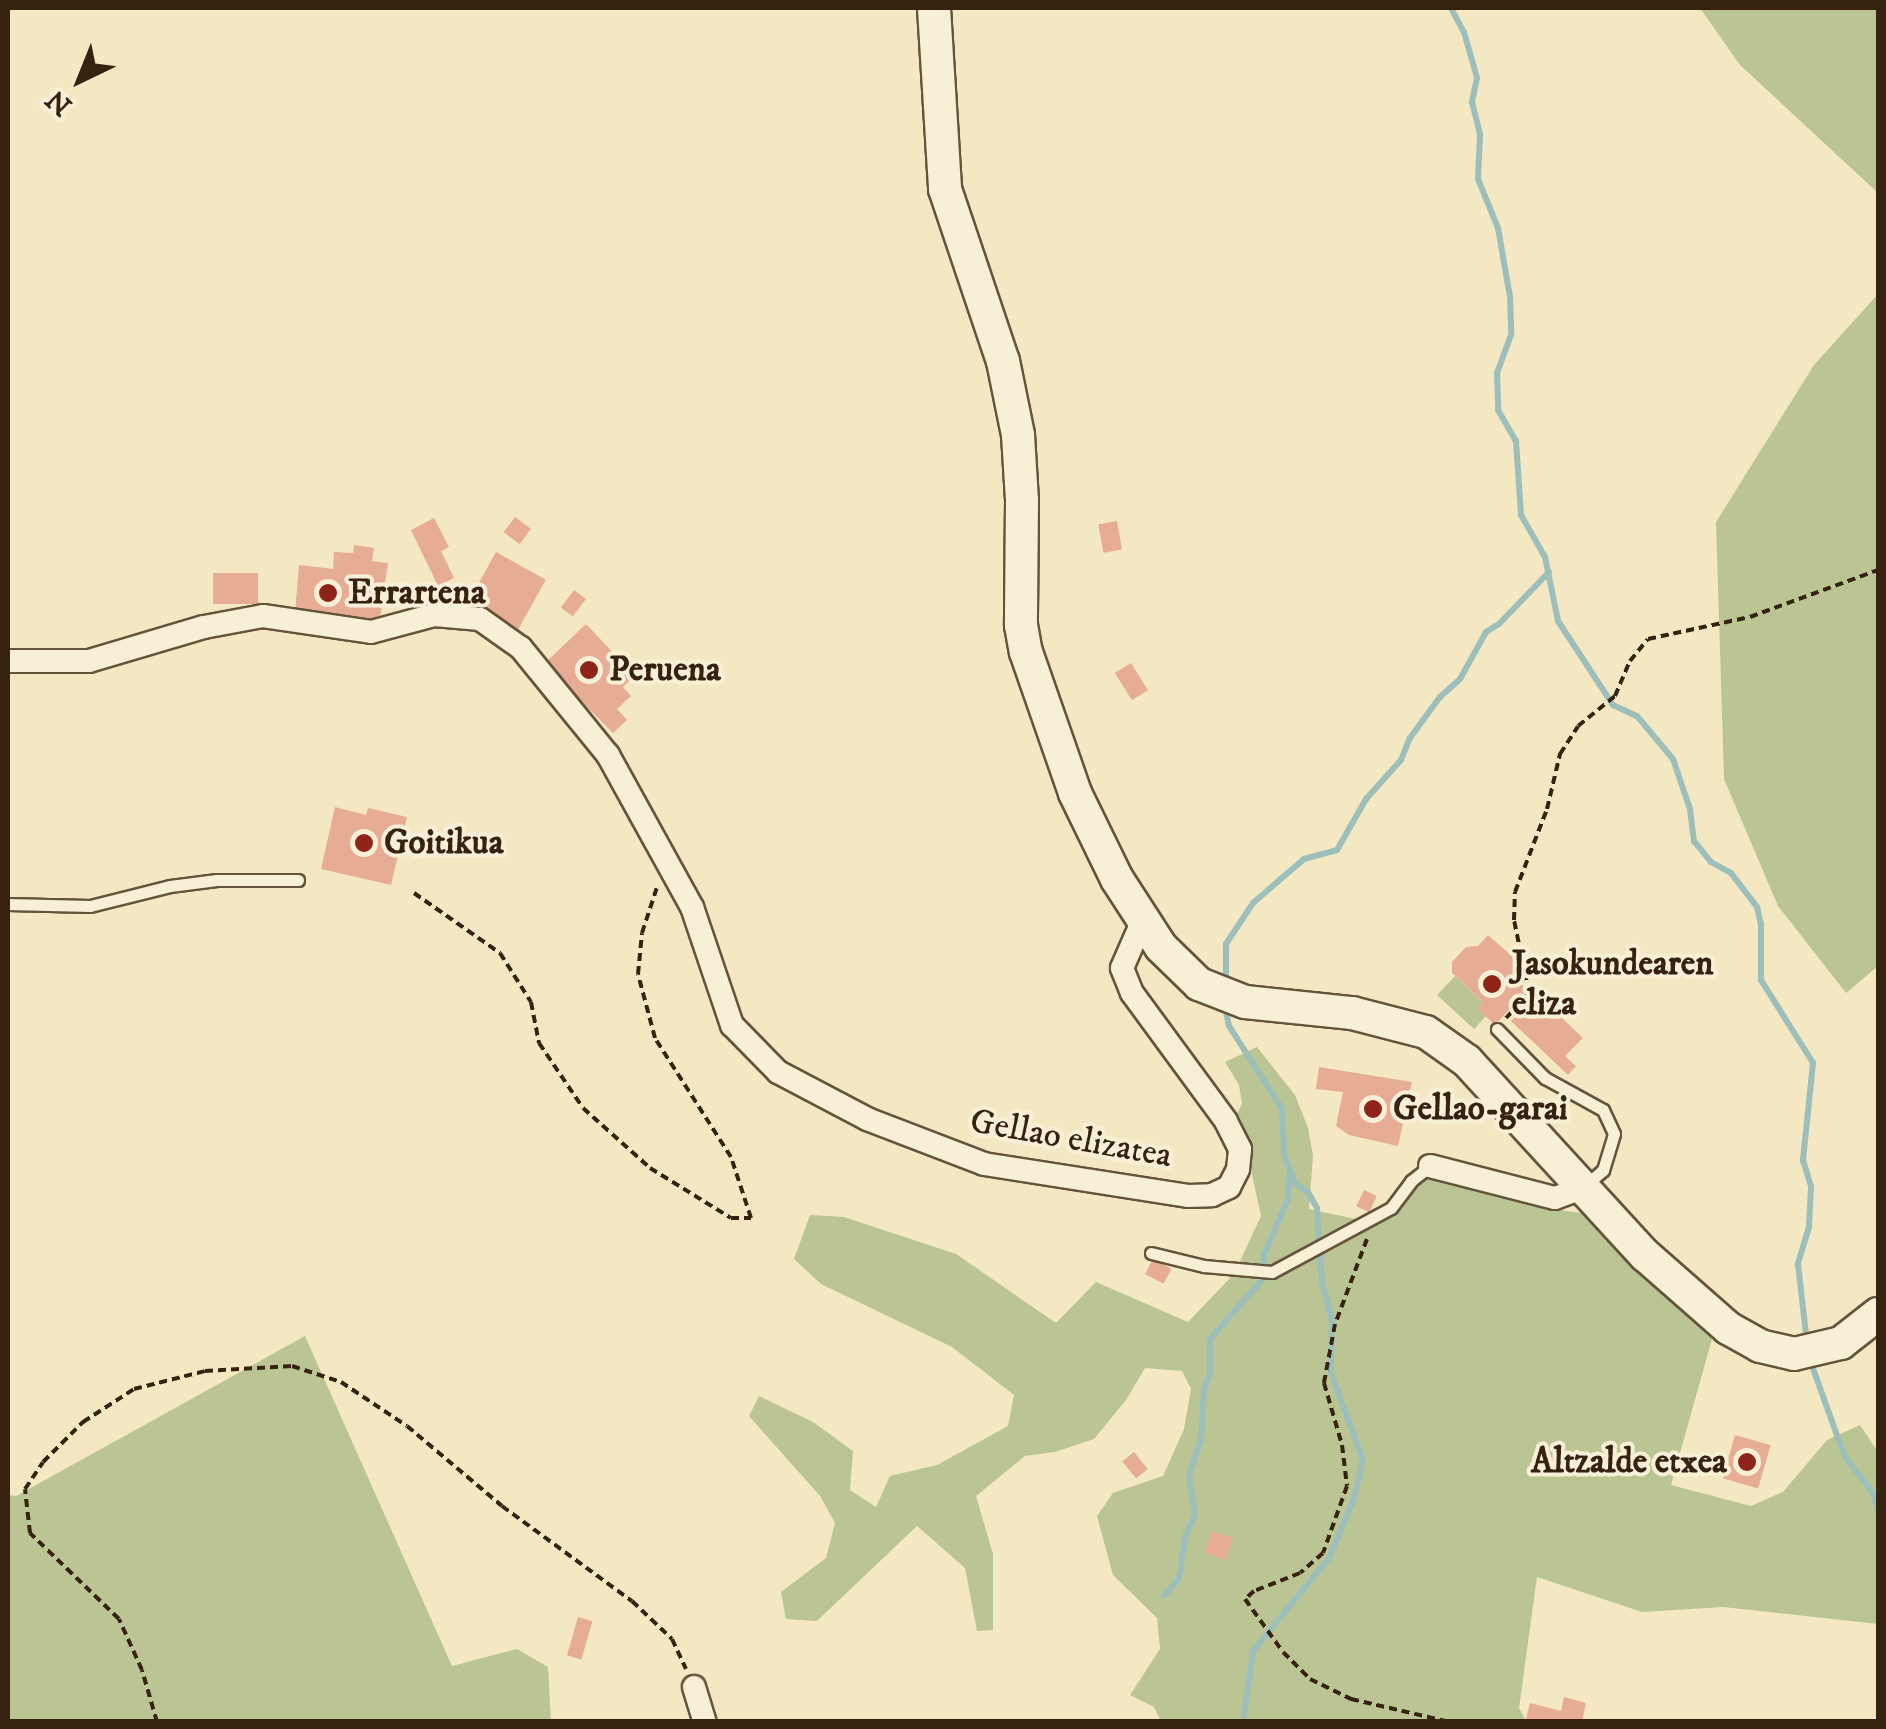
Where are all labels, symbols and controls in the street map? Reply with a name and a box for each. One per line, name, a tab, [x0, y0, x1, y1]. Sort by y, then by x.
north arrow	[30, 30, 130, 130]
text: N	[39, 82, 80, 123]
place label: Errartena	[348, 572, 486, 614]
marker: Errartena	[317, 582, 339, 604]
place label: Peruena	[609, 649, 721, 691]
marker: Peruena	[578, 659, 600, 681]
place label: Goitikua	[384, 822, 504, 864]
marker: Goitikua	[353, 832, 375, 854]
place label: Jasokundearen eliza	[1512, 943, 1714, 1025]
marker: Jasokundearen eliza	[1481, 973, 1503, 995]
place label: Gellao-garai	[1393, 1088, 1568, 1130]
marker: Gellao-garai	[1362, 1098, 1384, 1120]
street label: Gellao elizatea	[967, 1101, 1175, 1177]
place label: Altzalde etxea	[1531, 1441, 1727, 1483]
marker: Altzalde etxea	[1736, 1451, 1758, 1473]

